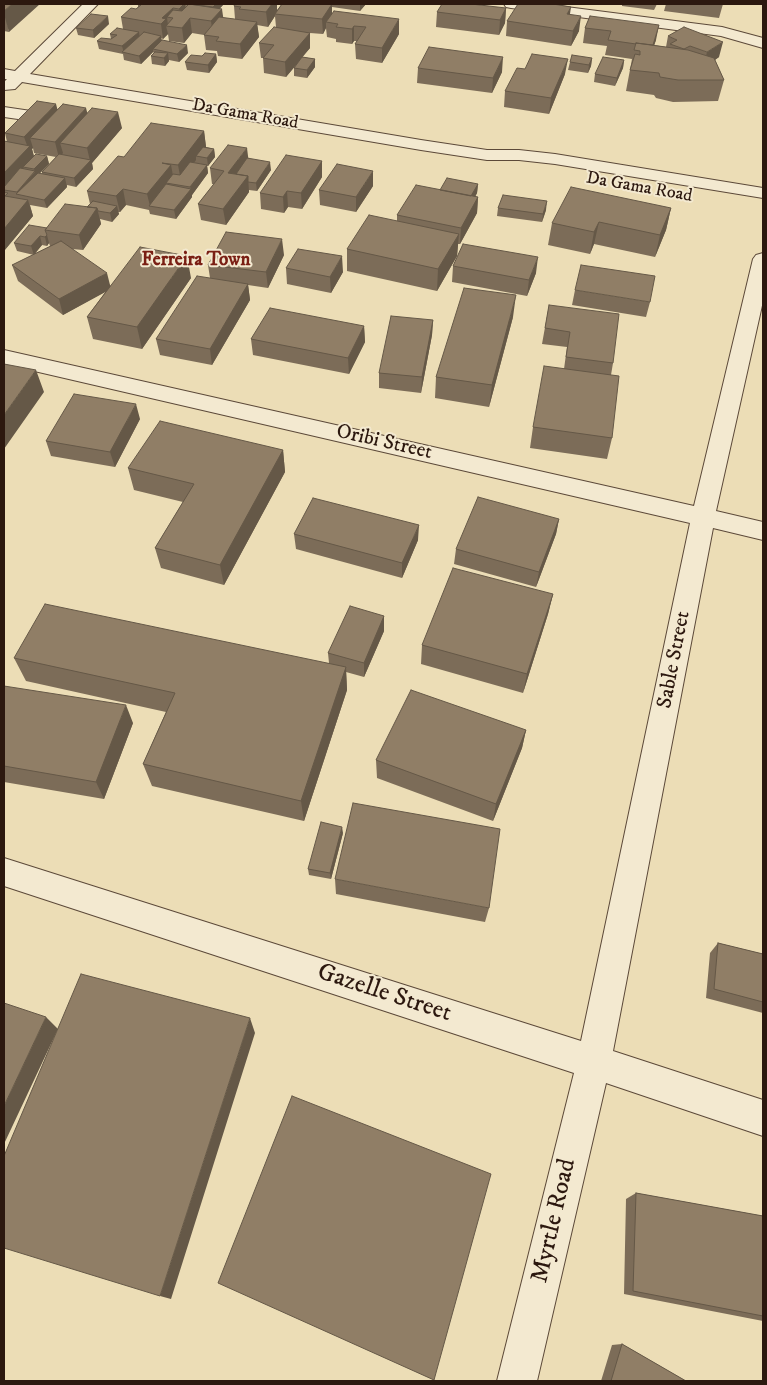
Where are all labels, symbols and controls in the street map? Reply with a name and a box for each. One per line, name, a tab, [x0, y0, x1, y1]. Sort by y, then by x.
street label: Da Gama Road	[190, 95, 300, 135]
street label: Da Gama Road	[584, 168, 694, 208]
district label: Ferreira Town	[142, 250, 250, 272]
street label: Oribi Street	[334, 420, 434, 466]
street label: Sable Street	[653, 609, 697, 711]
street label: Gazelle Street	[313, 958, 455, 1030]
street label: Myrtle Road	[526, 1156, 584, 1286]

